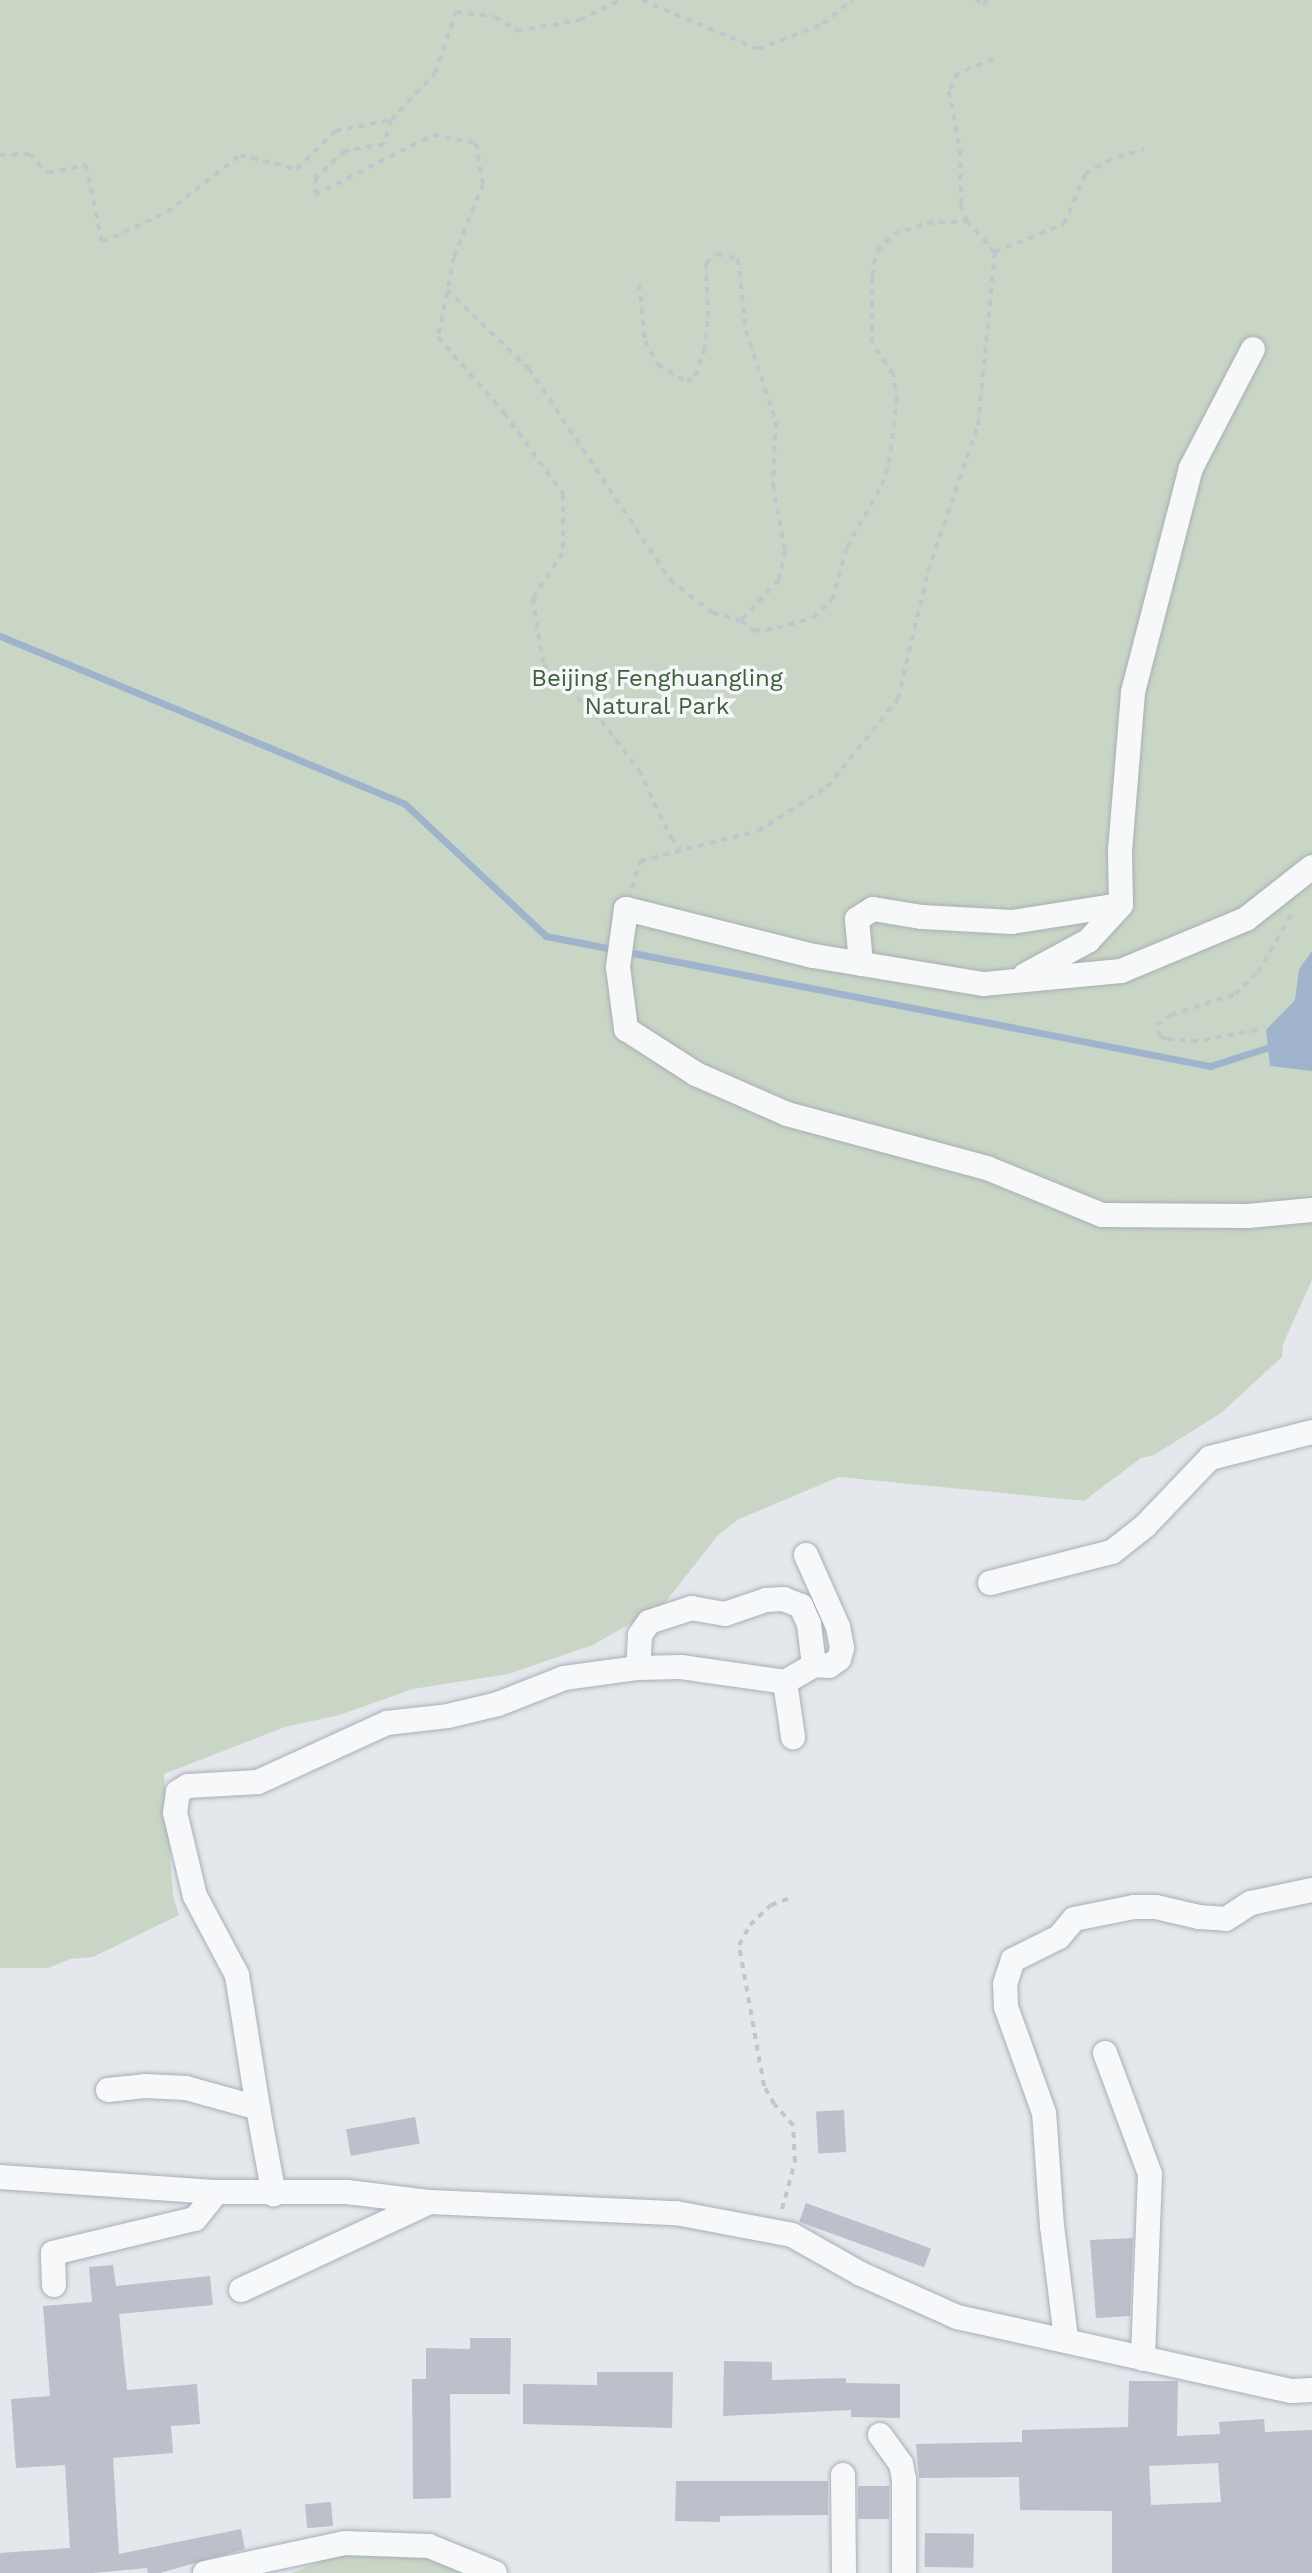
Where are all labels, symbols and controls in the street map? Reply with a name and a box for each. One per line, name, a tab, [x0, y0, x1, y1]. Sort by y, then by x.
park label: Beijing Fenghuangling Natural Park	[531, 665, 783, 721]

